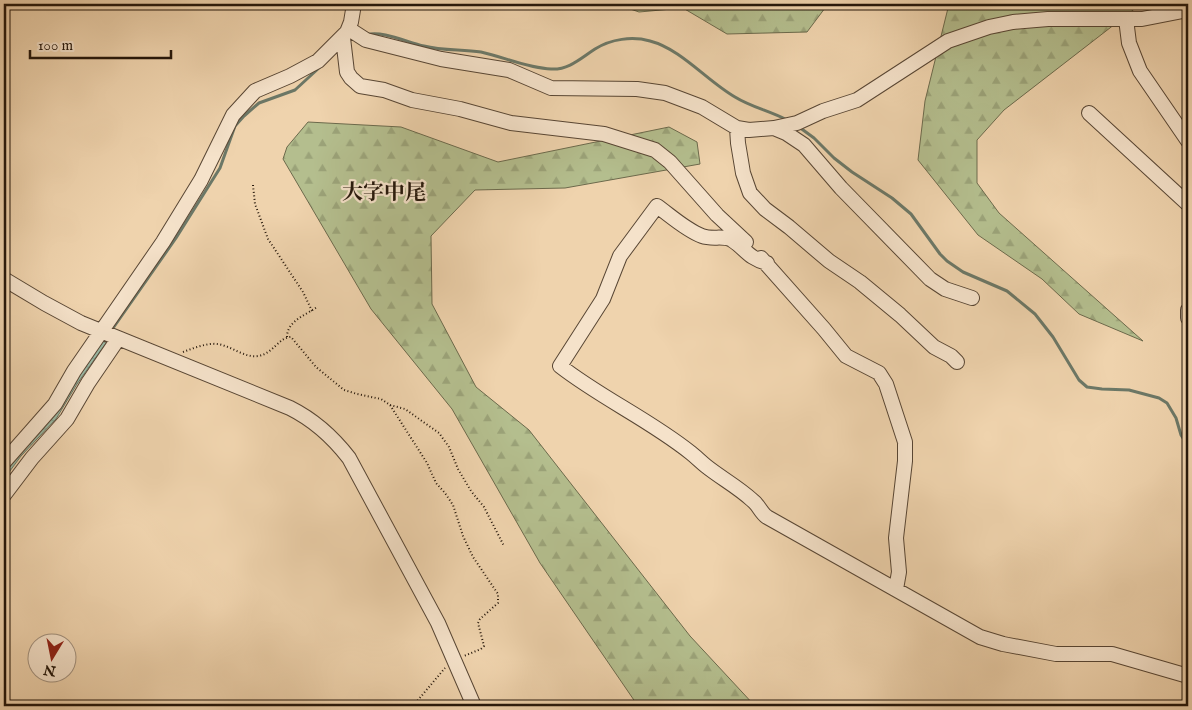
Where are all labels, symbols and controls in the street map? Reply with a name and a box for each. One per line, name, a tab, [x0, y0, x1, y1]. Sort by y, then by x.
scale bar	[30, 28, 171, 60]
text: 100 m	[38, 36, 74, 55]
district label: 大字中尾	[342, 180, 426, 207]
north arrow	[28, 632, 78, 682]
text: N	[42, 660, 58, 680]

